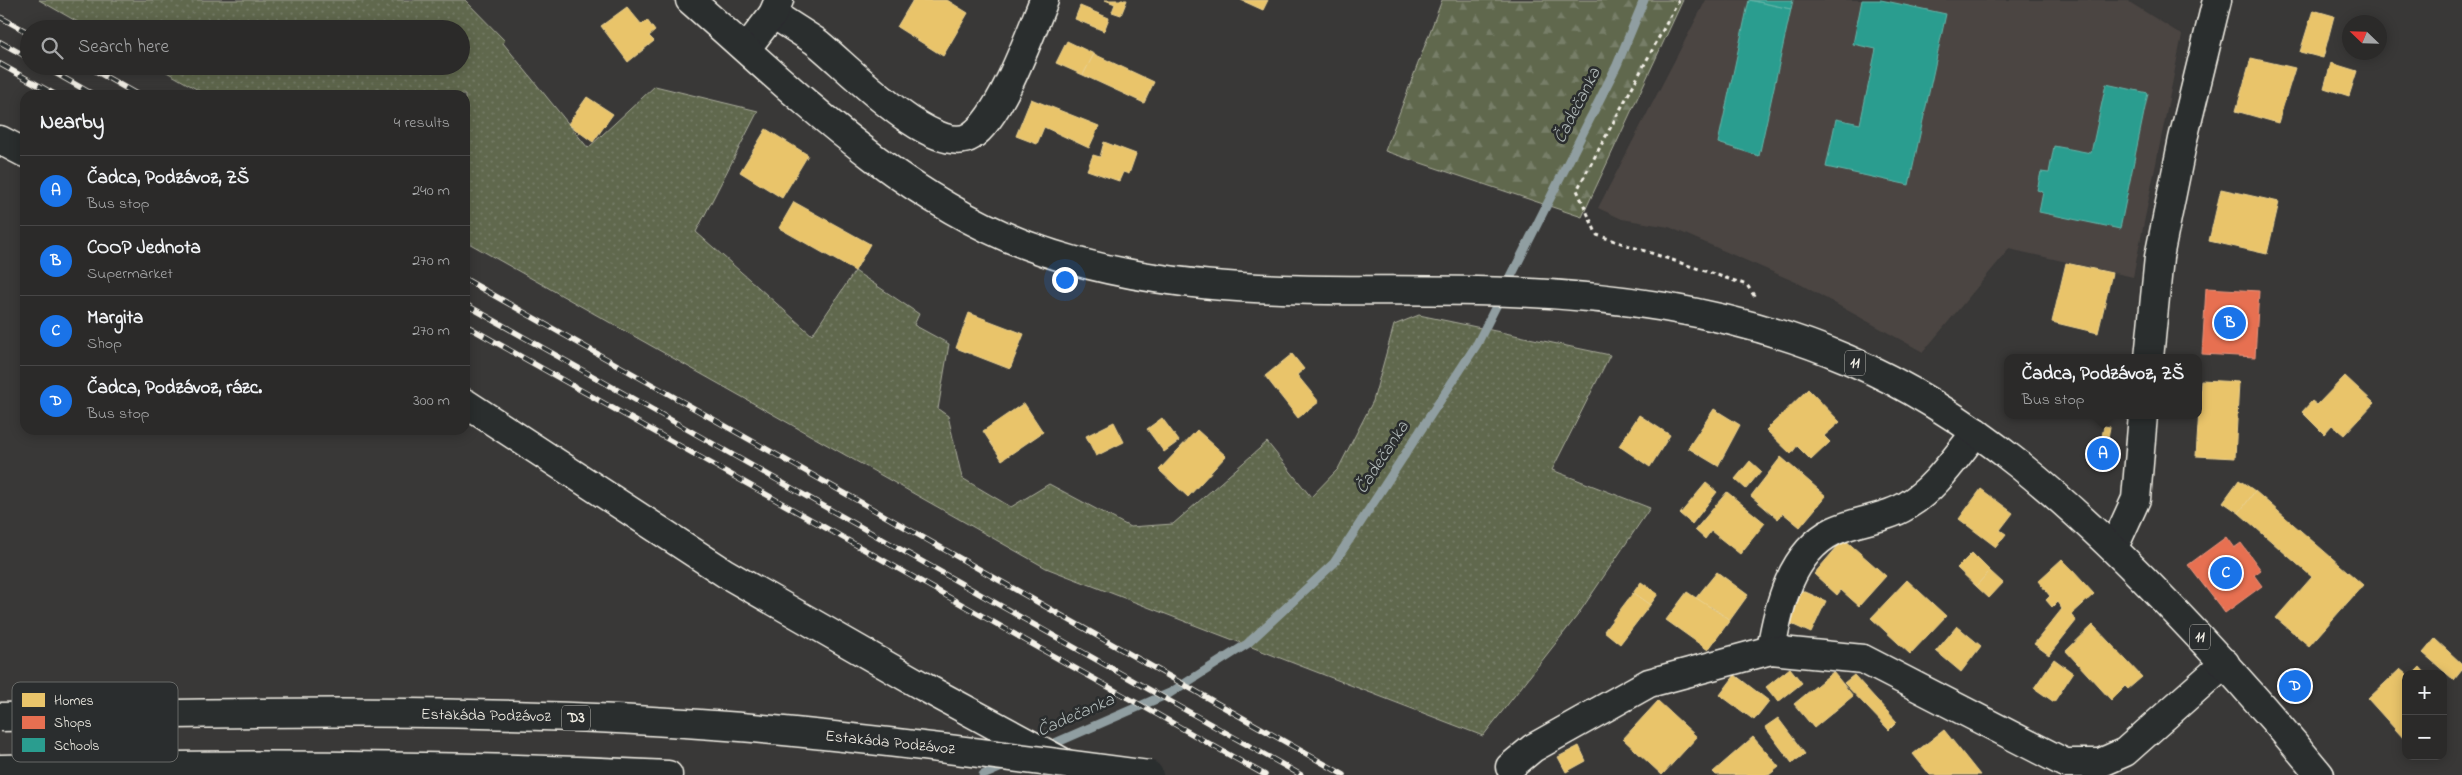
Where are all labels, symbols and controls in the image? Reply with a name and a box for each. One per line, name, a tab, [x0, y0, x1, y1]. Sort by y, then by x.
north arrow	[2342, 15, 2387, 60]
search box	[20, 20, 470, 75]
icon: search	[38, 34, 66, 62]
text: Search here	[78, 34, 169, 61]
water label: Čadečanka	[1548, 63, 1608, 148]
text: Nearby	[40, 108, 104, 138]
text: 4 results	[394, 111, 450, 135]
text: Čadca, Podzávoz, ZŠ	[87, 165, 249, 192]
text: A	[51, 179, 61, 203]
text: 240 m	[412, 179, 450, 203]
text: Bus stop	[87, 192, 150, 216]
text: COOP Jednota	[87, 235, 201, 262]
text: B	[51, 249, 61, 273]
text: 270 m	[412, 249, 450, 273]
text: Supermarket	[87, 262, 173, 286]
your location	[1052, 267, 1078, 293]
pin: B	[2214, 304, 2246, 342]
text: Margita	[87, 305, 143, 332]
text: C	[52, 319, 60, 343]
text: 270 m	[412, 319, 450, 343]
text: Shop	[87, 332, 122, 356]
road number: 11	[1845, 350, 1865, 376]
popup	[2004, 354, 2202, 419]
text: Čadca, Podzávoz, ZŠ	[2022, 361, 2184, 388]
text: Čadca, Podzávoz, rázc.	[87, 375, 262, 402]
text: Bus stop	[2022, 388, 2084, 412]
text: D	[50, 389, 62, 413]
text: 300 m	[413, 389, 450, 413]
text: Bus stop	[87, 402, 150, 426]
water label: Čadečanka	[1350, 416, 1416, 499]
pin: A	[2087, 435, 2119, 473]
pin: C	[2210, 554, 2242, 592]
road number: 11	[2190, 624, 2210, 650]
pin: D	[2279, 667, 2311, 705]
map controls	[2402, 670, 2447, 760]
button: +	[2402, 670, 2447, 715]
legend	[12, 682, 178, 762]
water label: Čadečanka	[1033, 687, 1119, 745]
text: Homes	[54, 691, 94, 712]
street label: Estakáda Podzávoz	[421, 703, 552, 729]
road number: D3	[562, 706, 590, 730]
text: Shops	[54, 713, 92, 734]
button: −	[2402, 715, 2447, 760]
street label: Estakáda Podzávoz	[824, 724, 956, 762]
text: Schools	[54, 736, 99, 757]

